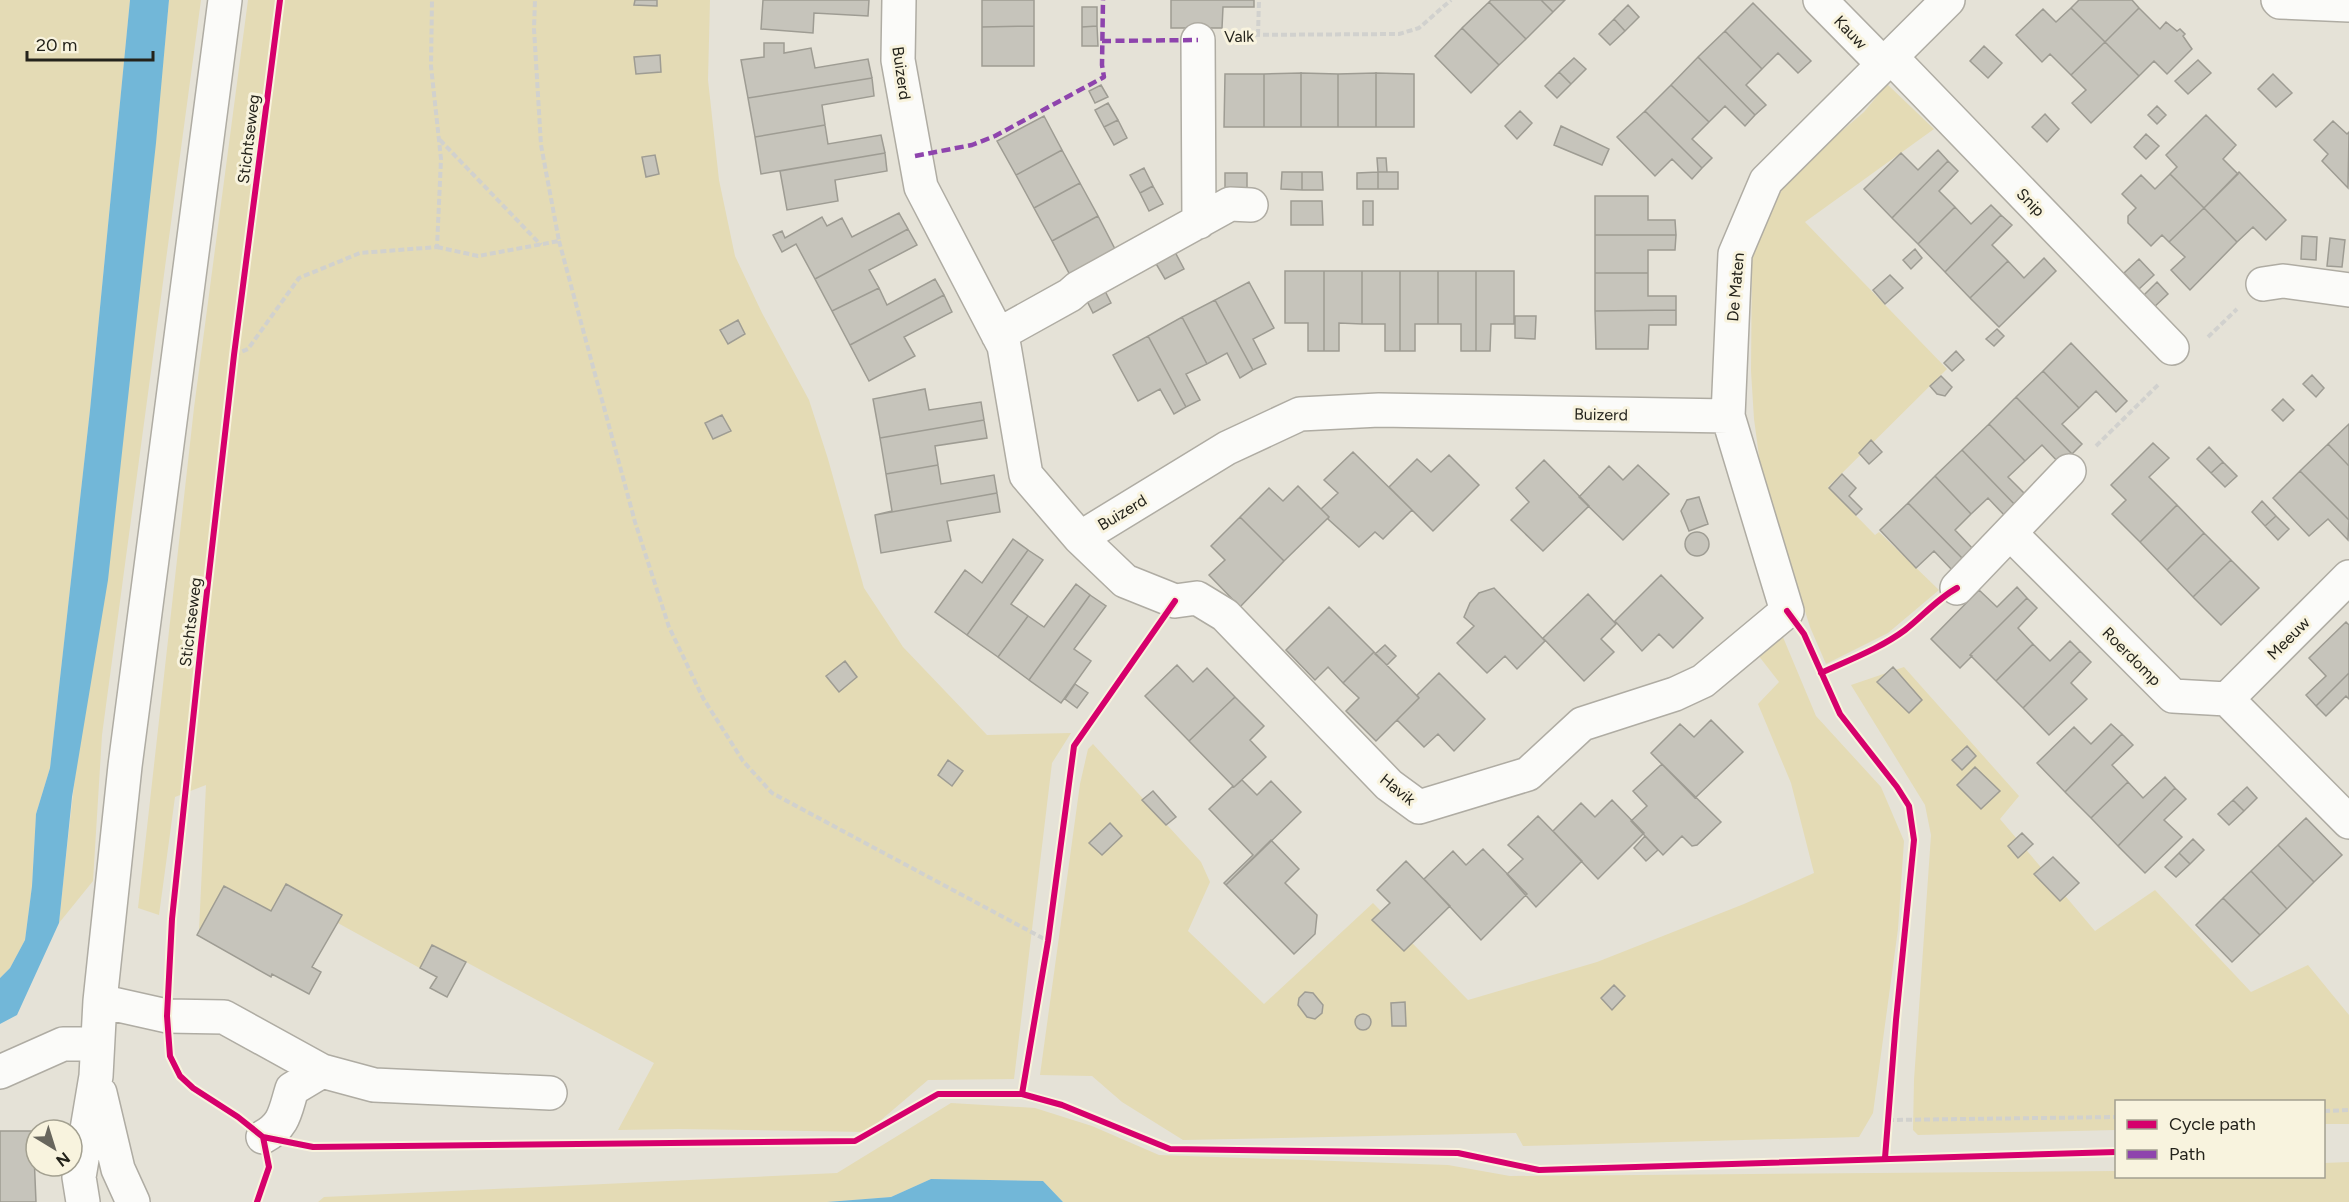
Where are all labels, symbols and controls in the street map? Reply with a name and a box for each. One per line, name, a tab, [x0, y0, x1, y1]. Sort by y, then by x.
street label: Kauw	[1830, 12, 1871, 53]
scale bar	[27, 24, 153, 62]
street label: Valk	[1224, 27, 1254, 46]
text: 20 m	[36, 34, 77, 56]
street label: Buizerd	[888, 45, 915, 101]
street label: Stichtseweg	[234, 93, 263, 185]
street label: Snip	[2013, 184, 2049, 220]
street label: De Maten	[1723, 252, 1748, 322]
street label: Buizerd	[1574, 405, 1628, 424]
street label: Buizerd	[1094, 490, 1150, 534]
street label: Stichtseweg	[176, 576, 205, 668]
street label: Meeuw	[2263, 613, 2314, 664]
street label: Roerdomp	[2098, 623, 2165, 690]
street label: Havik	[1376, 769, 1419, 809]
legend	[2115, 1100, 2325, 1178]
text: Cycle path	[2169, 1113, 2256, 1135]
north arrow	[24, 1118, 84, 1178]
text: Path	[2169, 1143, 2205, 1165]
text: N	[52, 1148, 74, 1171]

